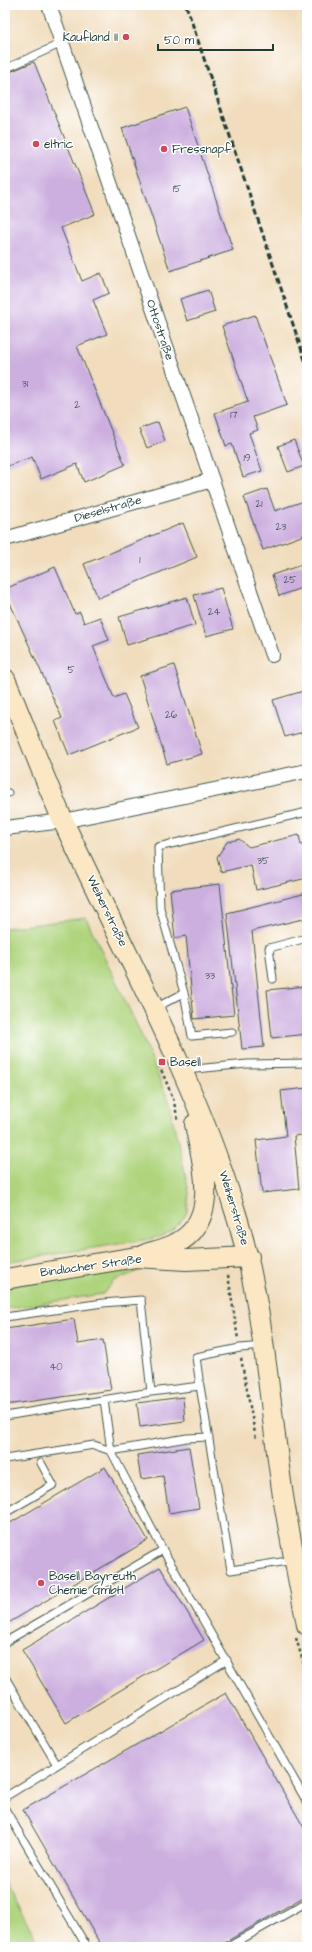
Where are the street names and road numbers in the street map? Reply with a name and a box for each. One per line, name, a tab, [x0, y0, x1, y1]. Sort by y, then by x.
street label: Ottostraße	[142, 297, 178, 363]
street label: Dieselstraße	[72, 491, 144, 527]
street label: Weiherstraße	[82, 873, 132, 950]
street label: Weiherstraße	[215, 1169, 254, 1248]
street label: Bindlacher Straße	[39, 1250, 143, 1282]

